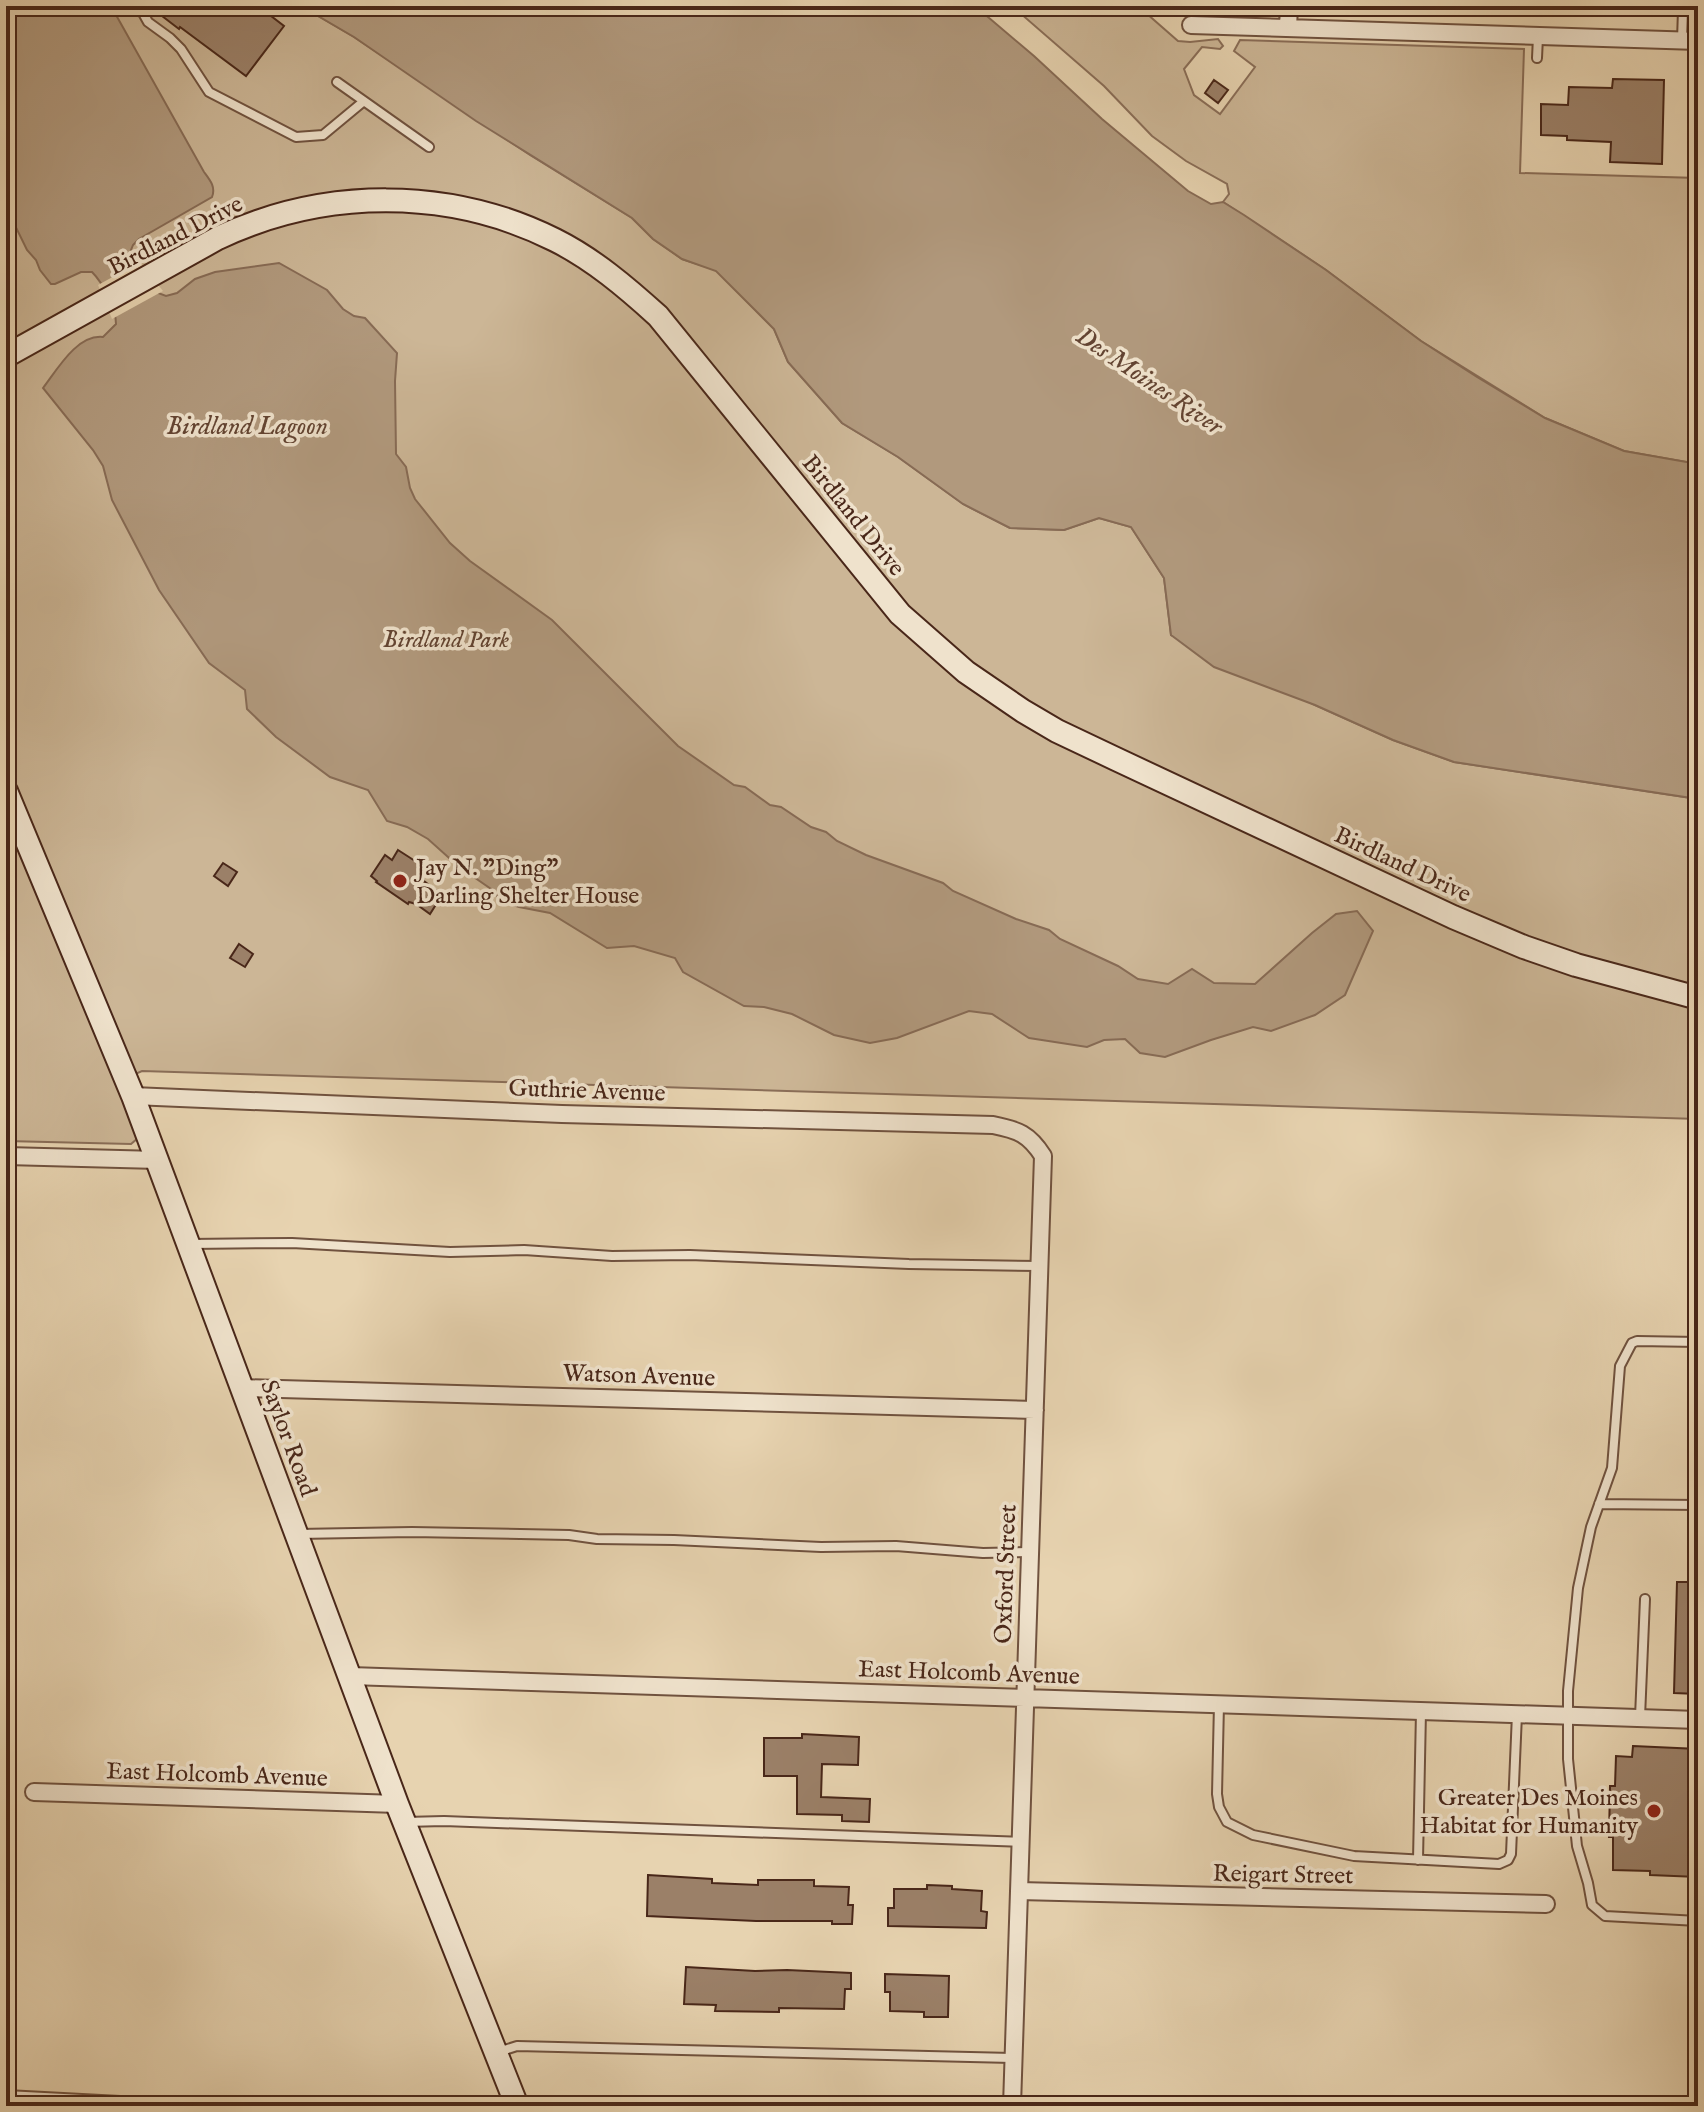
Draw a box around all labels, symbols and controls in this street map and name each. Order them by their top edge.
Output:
street label: Birdland Drive [103,189,248,284]
water label: Des Moines River [1069,320,1230,443]
water label: Birdland Lagoon [166,410,328,444]
street label: Birdland Drive [794,449,911,583]
park label: Birdland Park [383,625,510,656]
street label: Birdland Drive [1329,820,1476,911]
place label: Jay N. "Ding" Darling Shelter House [413,853,639,912]
marker: Jay N. "Ding" Darling Shelter House [391,872,409,890]
street label: Guthrie Avenue [508,1073,666,1110]
street label: Watson Avenue [562,1358,716,1395]
street label: Saylor Road [252,1376,323,1501]
street label: Oxford Street [989,1504,1024,1644]
street label: East Holcomb Avenue [858,1654,1080,1693]
street label: East Holcomb Avenue [106,1756,328,1795]
place label: Greater Des Moines Habitat for Humanity [1420,1783,1638,1842]
marker: Greater Des Moines Habitat for Humanity [1645,1802,1663,1820]
street label: Reigart Street [1212,1859,1354,1892]

